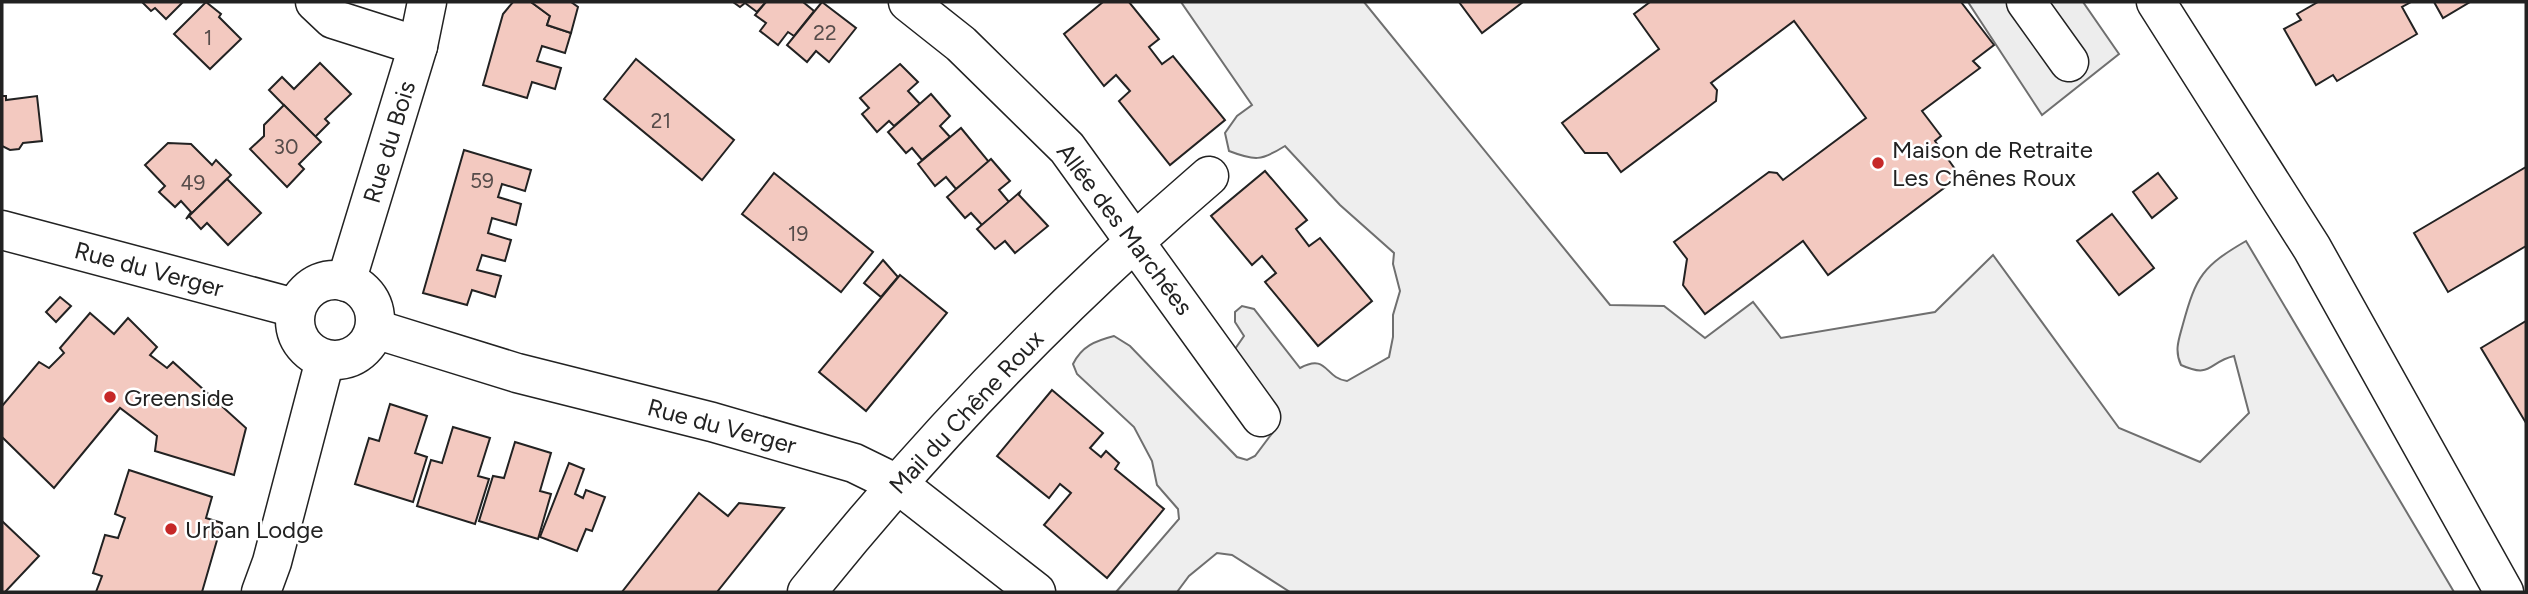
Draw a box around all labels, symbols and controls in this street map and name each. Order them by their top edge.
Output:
house number: 22 [813,20,837,45]
house number: 1 [204,25,212,50]
street label: Rue du Bois [357,77,421,207]
house number: 21 [651,108,671,133]
house number: 30 [274,134,298,159]
place label: Maison de Retraite Les Chênes Roux [1892,135,2093,192]
street label: Allée des Marchées [1051,137,1199,321]
marker: Maison de Retraite Les Chênes Roux [1870,155,1886,171]
house number: 59 [470,168,494,193]
house number: 49 [181,170,205,195]
house number: 19 [788,221,808,246]
street label: Rue du Verger [71,235,227,303]
street label: Mail du Chêne Roux [883,324,1050,500]
place label: Greenside [124,383,234,412]
marker: Greenside [102,389,118,405]
street label: Rue du Verger [644,392,800,460]
place label: Urban Lodge [185,515,323,544]
marker: Urban Lodge [163,521,179,537]

